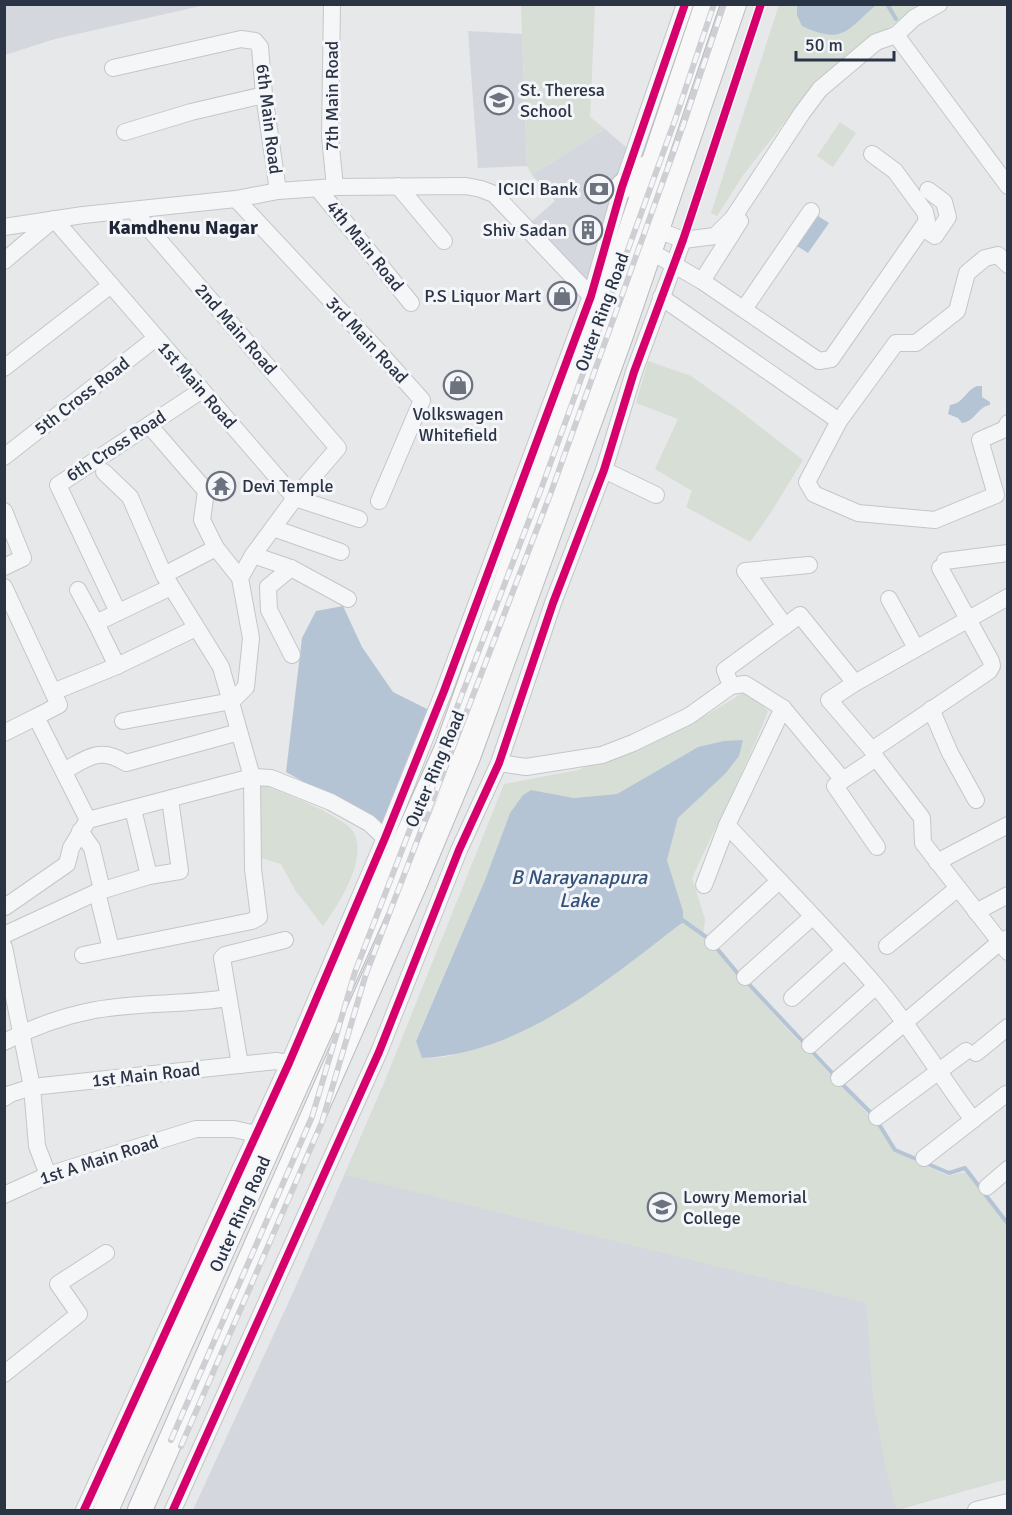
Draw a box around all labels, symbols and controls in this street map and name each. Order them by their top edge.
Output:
scale bar [796,24,894,62]
text: 50 m [805,34,843,56]
street label: 7th Main Road [321,41,343,151]
street label: 6th Main Road [251,63,287,175]
place label: St. Theresa School [520,79,605,122]
school or university icon: St. Theresa School [483,84,515,116]
bank icon: ICICI Bank [583,173,615,205]
place label: ICICI Bank [498,178,578,200]
street label: 4th Main Road [322,196,408,296]
building icon: Shiv Sadan [572,214,604,246]
district label: Kamdhenu Nagar [108,215,258,240]
place label: Shiv Sadan [483,219,567,241]
street label: Outer Ring Road [570,250,634,374]
street label: 2nd Main Road [190,279,282,379]
shop icon: P.S Liquor Mart [546,280,578,312]
place label: P.S Liquor Mart [424,285,541,307]
street label: 3rd Main Road [321,292,413,388]
street label: 1st Main Road [153,337,241,433]
street label: 5th Cross Road [30,352,134,440]
shop icon: Volkswagen Whitefield [442,369,474,401]
place label: Volkswagen Whitefield [412,403,504,446]
street label: 6th Cross Road [62,406,170,486]
temple icon: Devi Temple [205,470,237,502]
place label: Devi Temple [242,475,334,497]
street label: Outer Ring Road [400,707,470,831]
water label: B Narayanapura Lake [511,865,648,913]
street label: 1st Main Road [91,1058,201,1092]
street label: 1st A Main Road [37,1130,161,1190]
street label: Outer Ring Road [205,1152,275,1276]
place label: Lowry Memorial College [683,1186,807,1229]
school or university icon: Lowry Memorial College [646,1191,678,1223]

